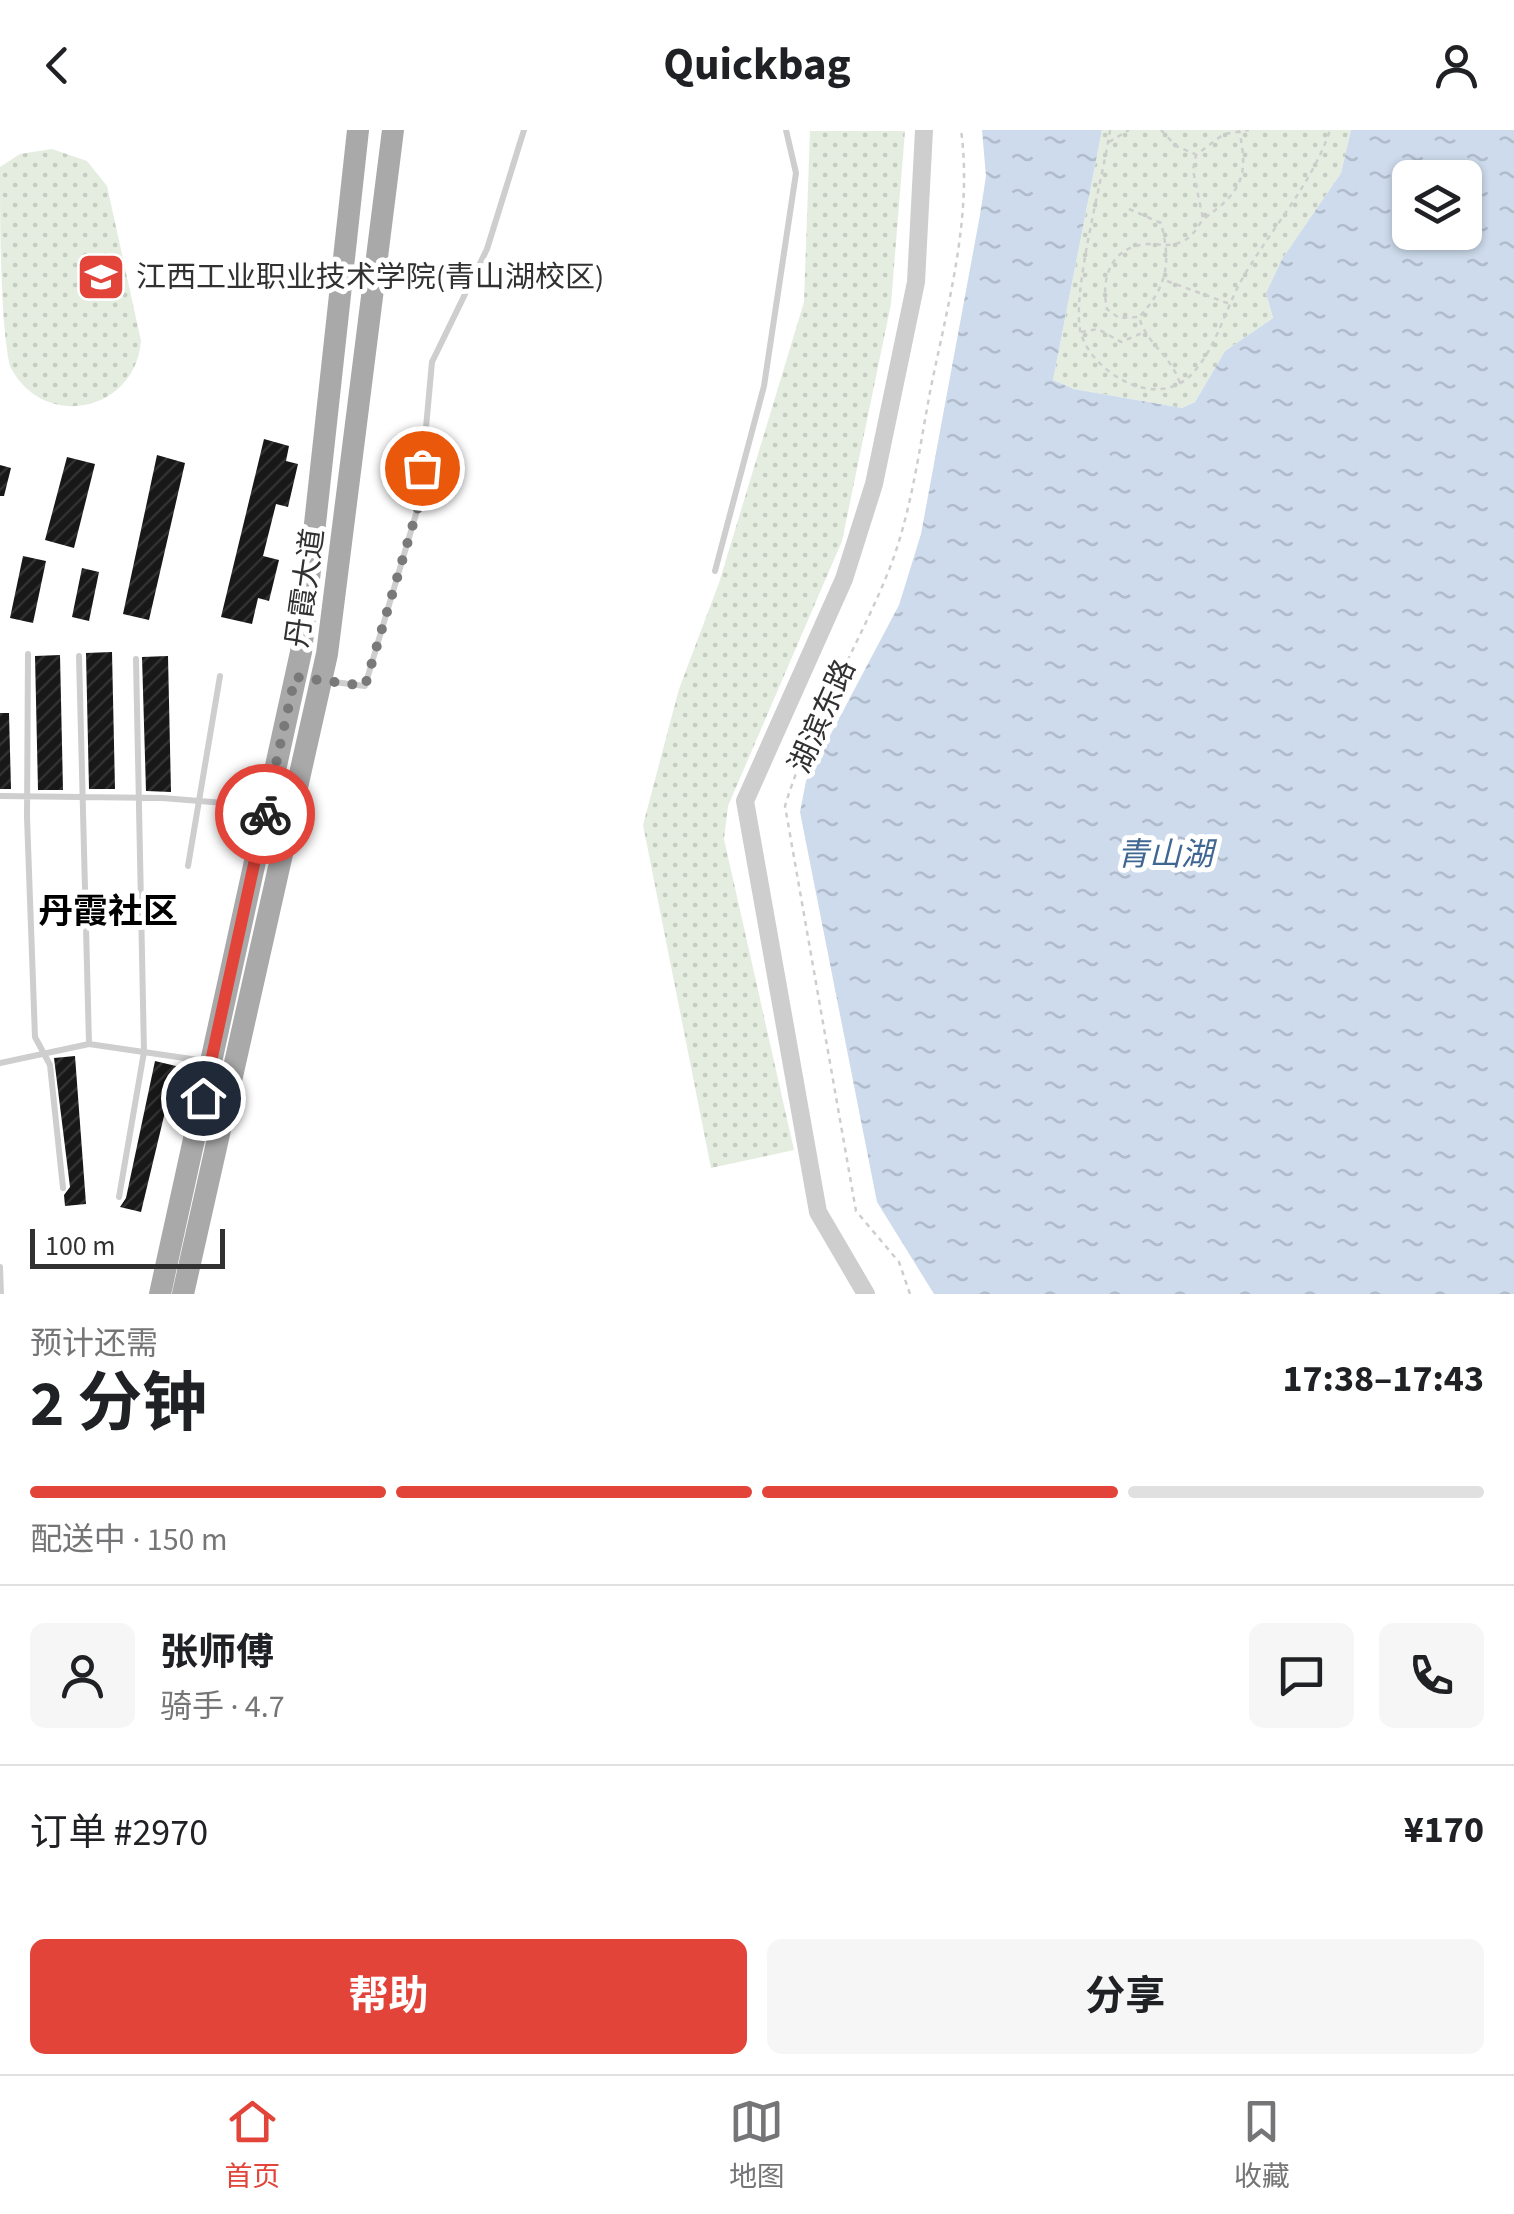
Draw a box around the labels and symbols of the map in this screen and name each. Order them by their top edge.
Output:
school or university icon: 江西工业职业技术学院(青山湖校区) [75,251,127,303]
place label: 江西工业职业技术学院(青山湖校区) [136,256,604,299]
pin [380,426,465,511]
street label: 丹霞大道 [276,526,335,650]
street label: 湖滨东路 [778,653,867,780]
courier [215,764,315,864]
water label: 青山湖 [1117,832,1218,878]
district label: 丹霞社区 [38,887,178,937]
pin [161,1056,246,1141]
scale bar [30,1224,225,1268]

